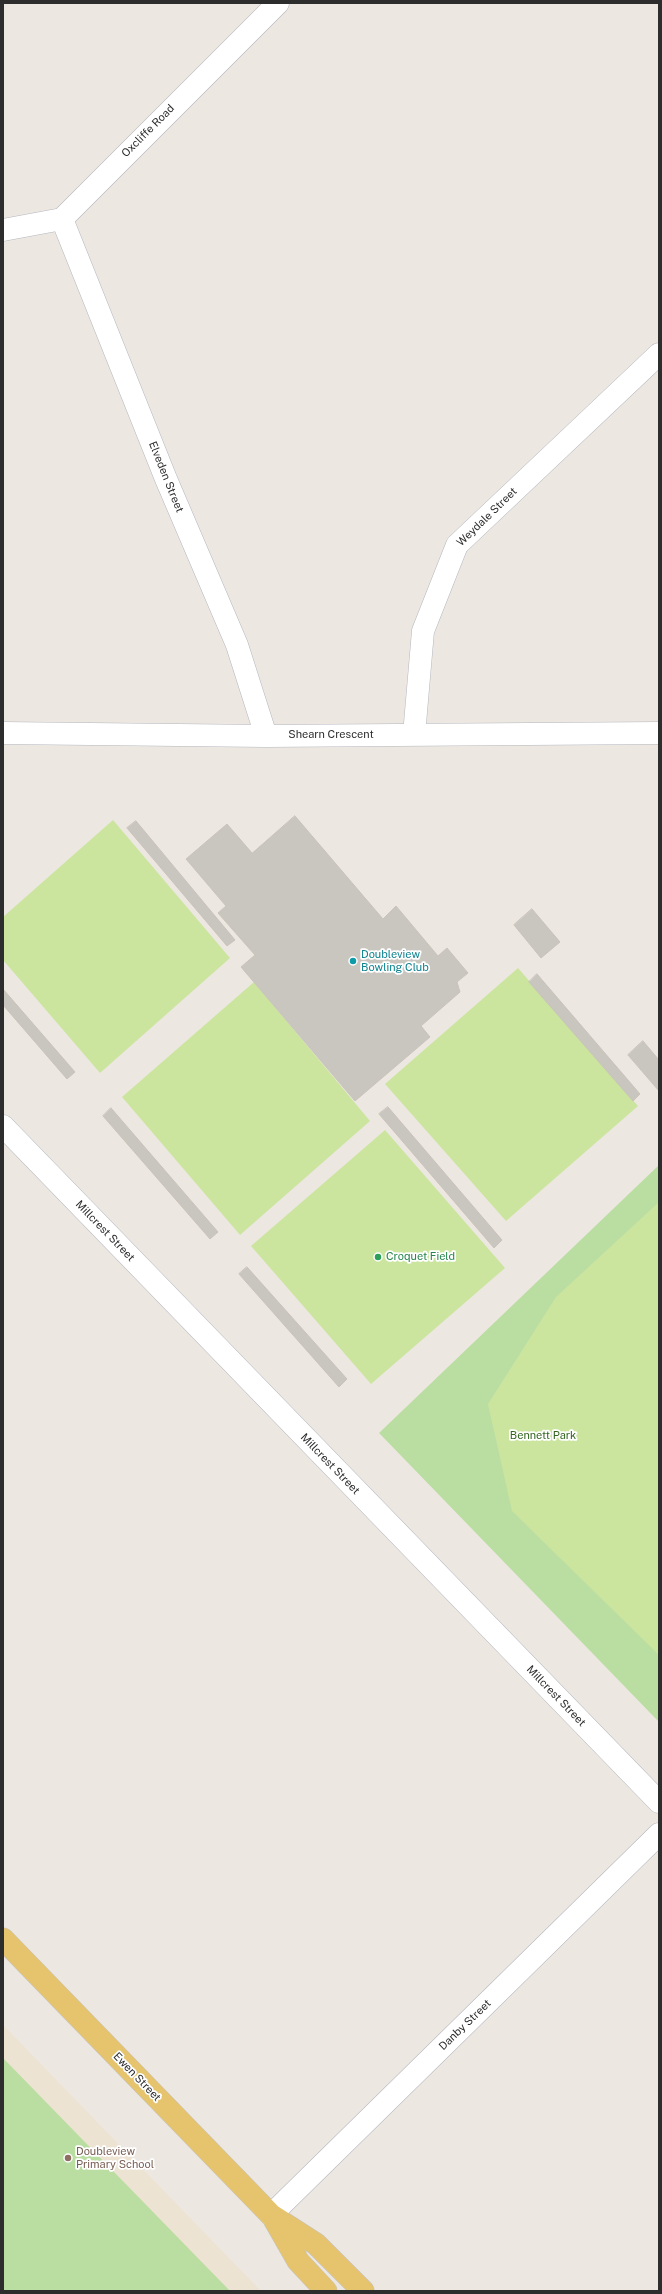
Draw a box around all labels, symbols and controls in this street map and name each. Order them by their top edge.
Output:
street label: Oxcliffe Road [119,102,177,160]
street label: Elveden Street [146,440,186,514]
street label: Weydale Street [454,485,520,549]
street label: Shearn Crescent [288,728,374,742]
place label: Doubleview Bowling Club [361,948,429,974]
marker: Doubleview Bowling Club [348,956,358,966]
street label: Millcrest Street [73,1198,137,1264]
place label: Croquet Field [386,1250,455,1264]
marker: Croquet Field [373,1252,383,1262]
park label: Bennett Park [510,1429,576,1443]
street label: Millcrest Street [298,1431,362,1497]
street label: Millcrest Street [524,1663,588,1729]
street label: Danby Street [436,1997,494,2053]
street label: Ewen Street [111,2050,163,2104]
place label: Doubleview Primary School [76,2145,154,2171]
marker: Doubleview Primary School [63,2153,73,2163]

